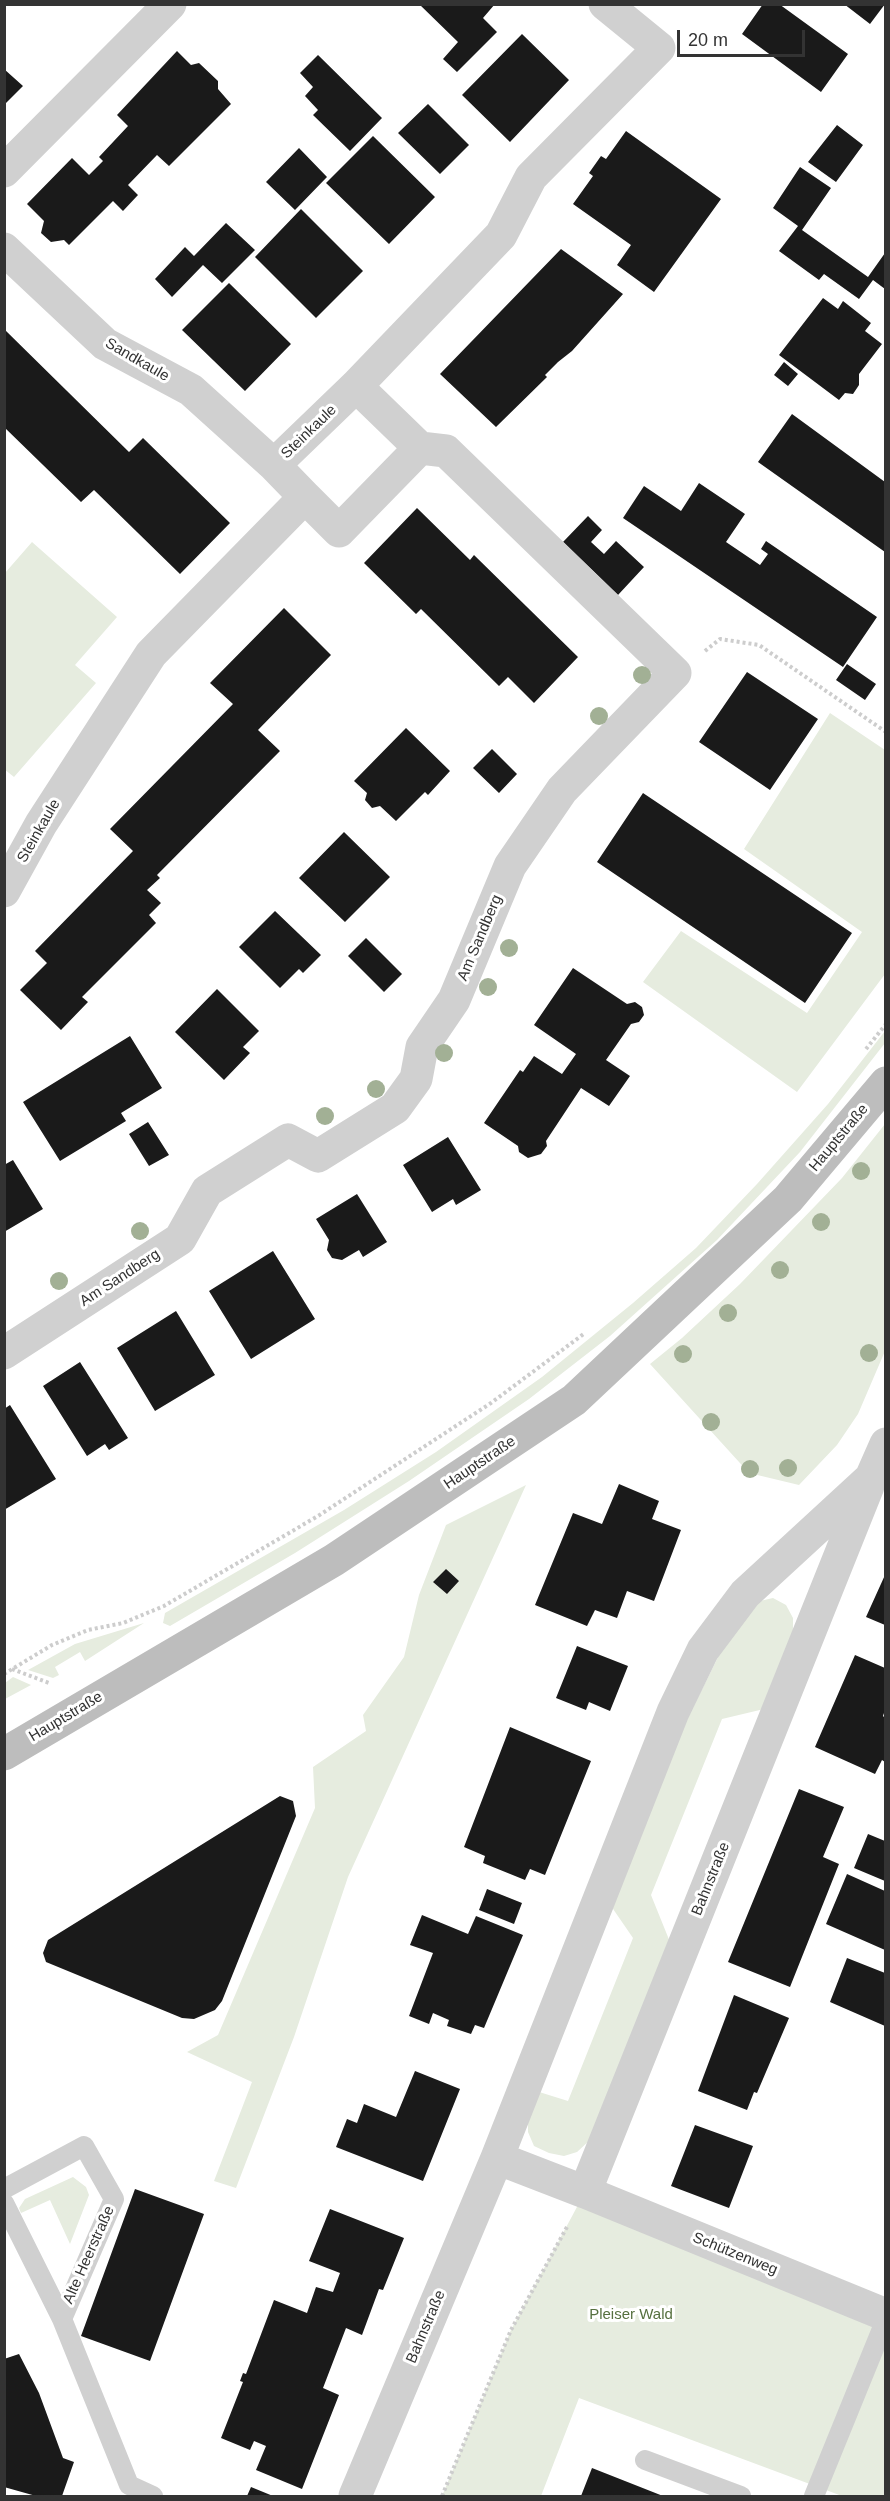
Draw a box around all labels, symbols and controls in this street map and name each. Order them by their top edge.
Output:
scale bar [680,18,808,56]
text: 20 m [688,30,728,50]
street label: Sandkaule [102,334,172,386]
street label: Steinkaule [278,401,340,463]
street label: Steinkaule [14,796,64,866]
street label: Am Sandberg [454,892,506,984]
street label: Hauptstraße [806,1101,872,1175]
street label: Am Sandberg [77,1245,163,1311]
street label: Hauptstraße [441,1432,519,1494]
street label: Hauptstraße [26,1688,106,1746]
street label: Bahnstraße [688,1840,734,1918]
street label: Alte Heerstraße [59,2203,119,2307]
street label: Schützenweg [690,2229,780,2279]
street label: Bahnstraße [403,2288,449,2366]
park label: Pleiser Wald [589,2306,673,2324]

